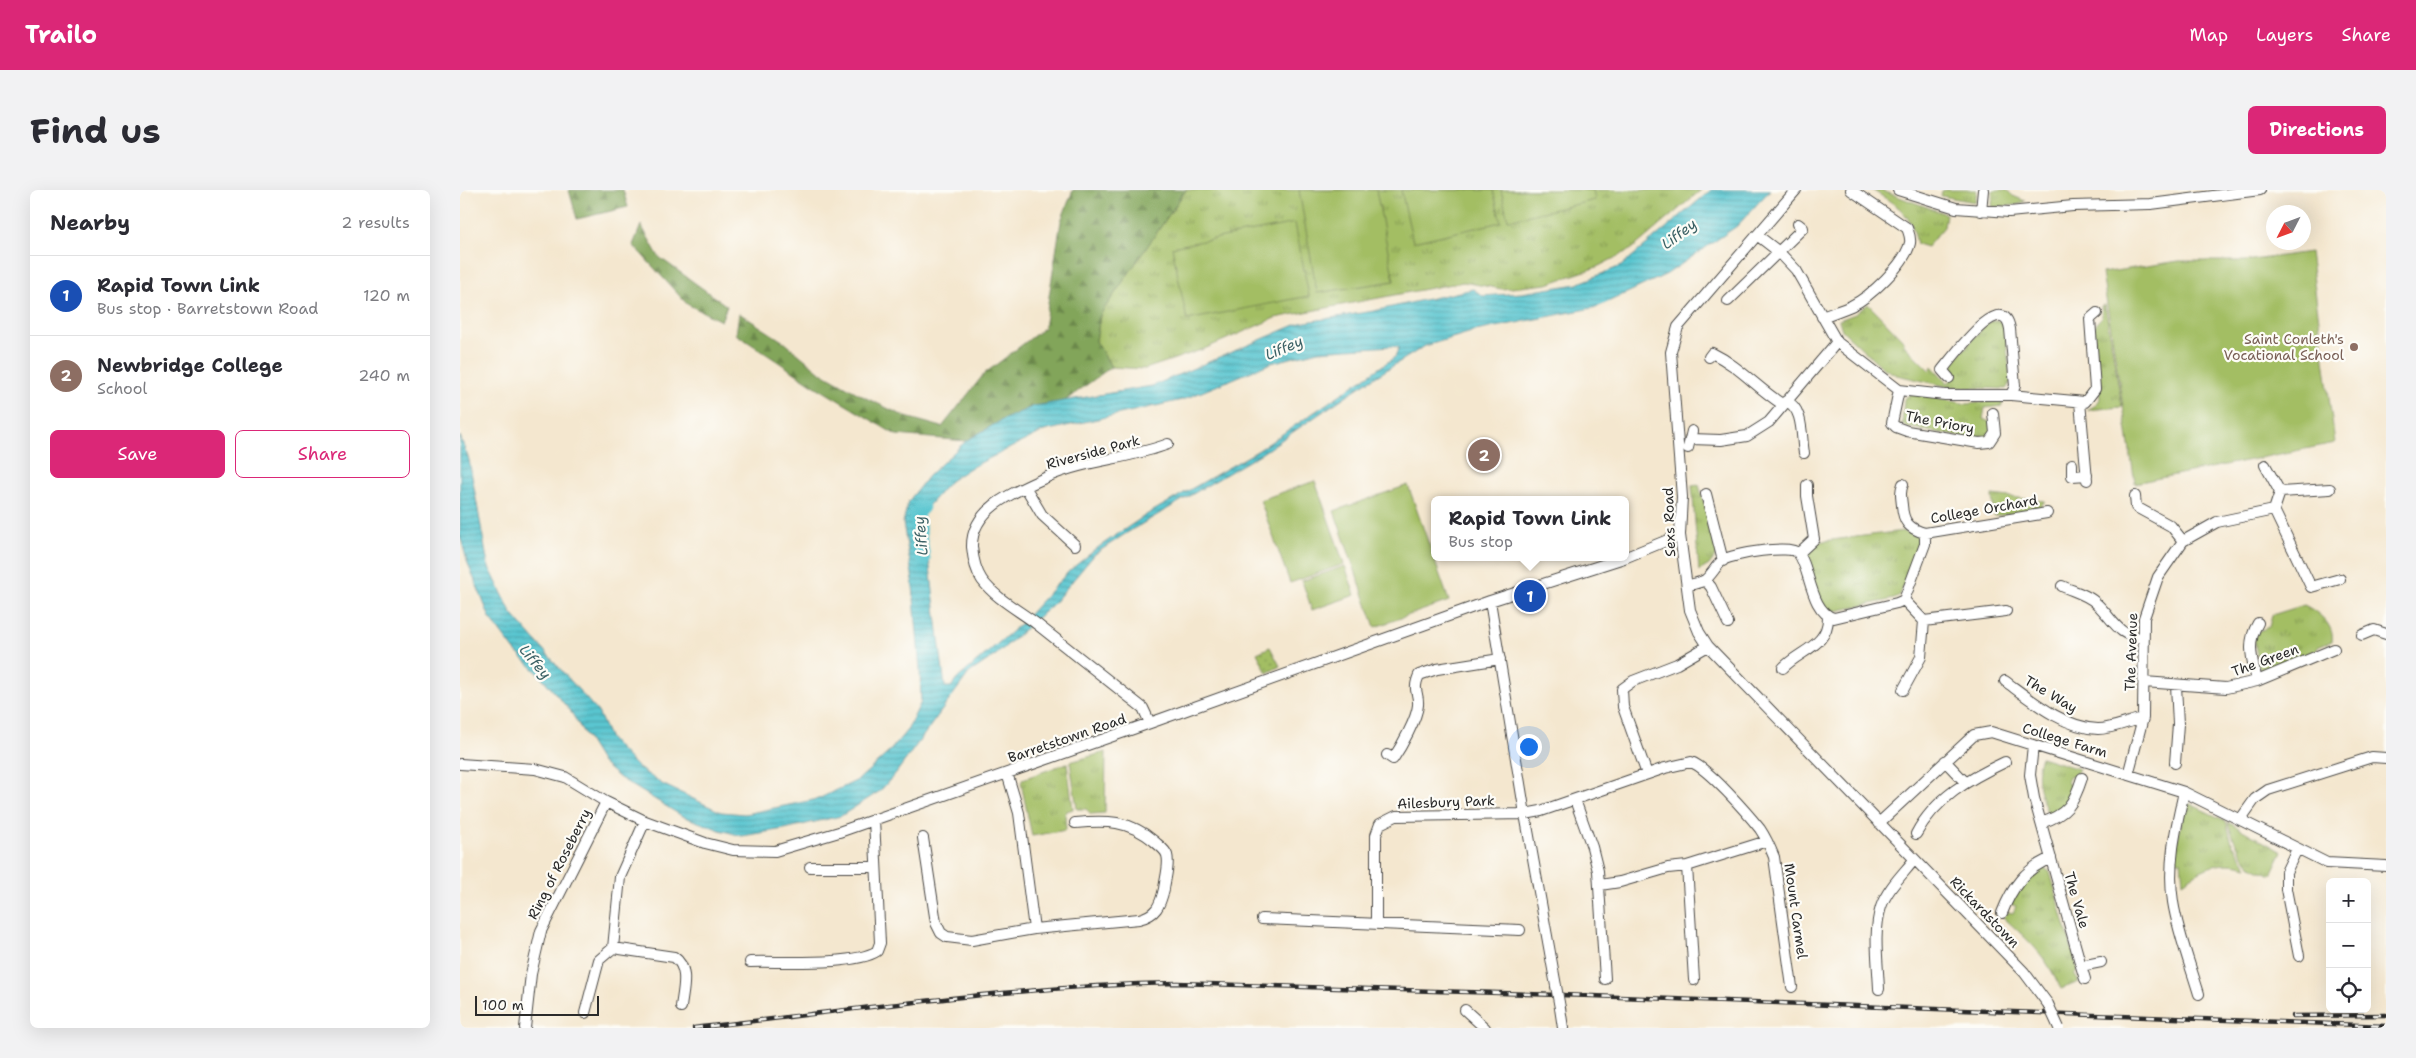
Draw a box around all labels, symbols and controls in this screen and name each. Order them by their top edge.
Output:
text: Trailo [25,19,97,51]
text: Map [2190,23,2228,47]
text: Layers [2256,23,2313,47]
text: Share [2341,23,2391,47]
button: Directions [2248,106,2386,154]
text: Find us [30,107,161,154]
north arrow [2266,205,2311,250]
text: Nearby [50,209,130,237]
text: 2 results [341,212,410,233]
water label: Liffey [1657,214,1701,254]
text: Rapid Town Link [97,273,260,298]
text: 1 [62,285,70,306]
text: 120 m [363,285,410,306]
text: Bus stop · Barretstown Road [97,298,318,319]
place label: Saint Conleth's Vocational School [2224,330,2345,364]
water label: Liffey [1262,331,1306,365]
marker: Saint Conleth's Vocational School [2348,341,2360,353]
text: Newbridge College [97,353,283,378]
text: 2 [60,365,72,386]
text: 240 m [358,365,410,386]
text: School [97,378,147,399]
street label: The Priory [1904,407,1976,437]
button: Save [50,430,225,478]
button: Share [235,430,410,478]
street label: Riverside Park [1044,431,1142,473]
pin: 2 [1468,436,1500,474]
street label: Sexs Road [1659,487,1679,557]
street label: College Orchard [1929,491,2039,527]
popup [1431,496,1629,561]
text: Rapid Town Link [1448,506,1612,531]
water label: Liffey [909,515,933,557]
text: Bus stop [1448,531,1513,552]
pin: 1 [1514,577,1546,615]
street label: The Avenue [2121,612,2141,692]
street label: The Green [2229,639,2301,680]
water label: Liffey [515,640,555,684]
street label: The Way [2021,671,2081,717]
street label: Barretstown Road [1006,709,1129,767]
street label: College Farm [2020,719,2110,761]
your location [1516,734,1542,760]
street label: Ailesbury Park [1397,791,1495,813]
street label: Ring of Roseberry [523,806,595,922]
street label: Mount Carmel [1780,862,1812,961]
street label: The Vale [2060,870,2094,931]
street label: Rickardstown [1946,872,2024,952]
map controls [2326,878,2371,1013]
button: + [2326,878,2371,923]
button: − [2326,923,2371,968]
button: locate [2326,968,2371,1013]
scale bar [475,993,599,1016]
text: 100 m [482,996,524,1014]

